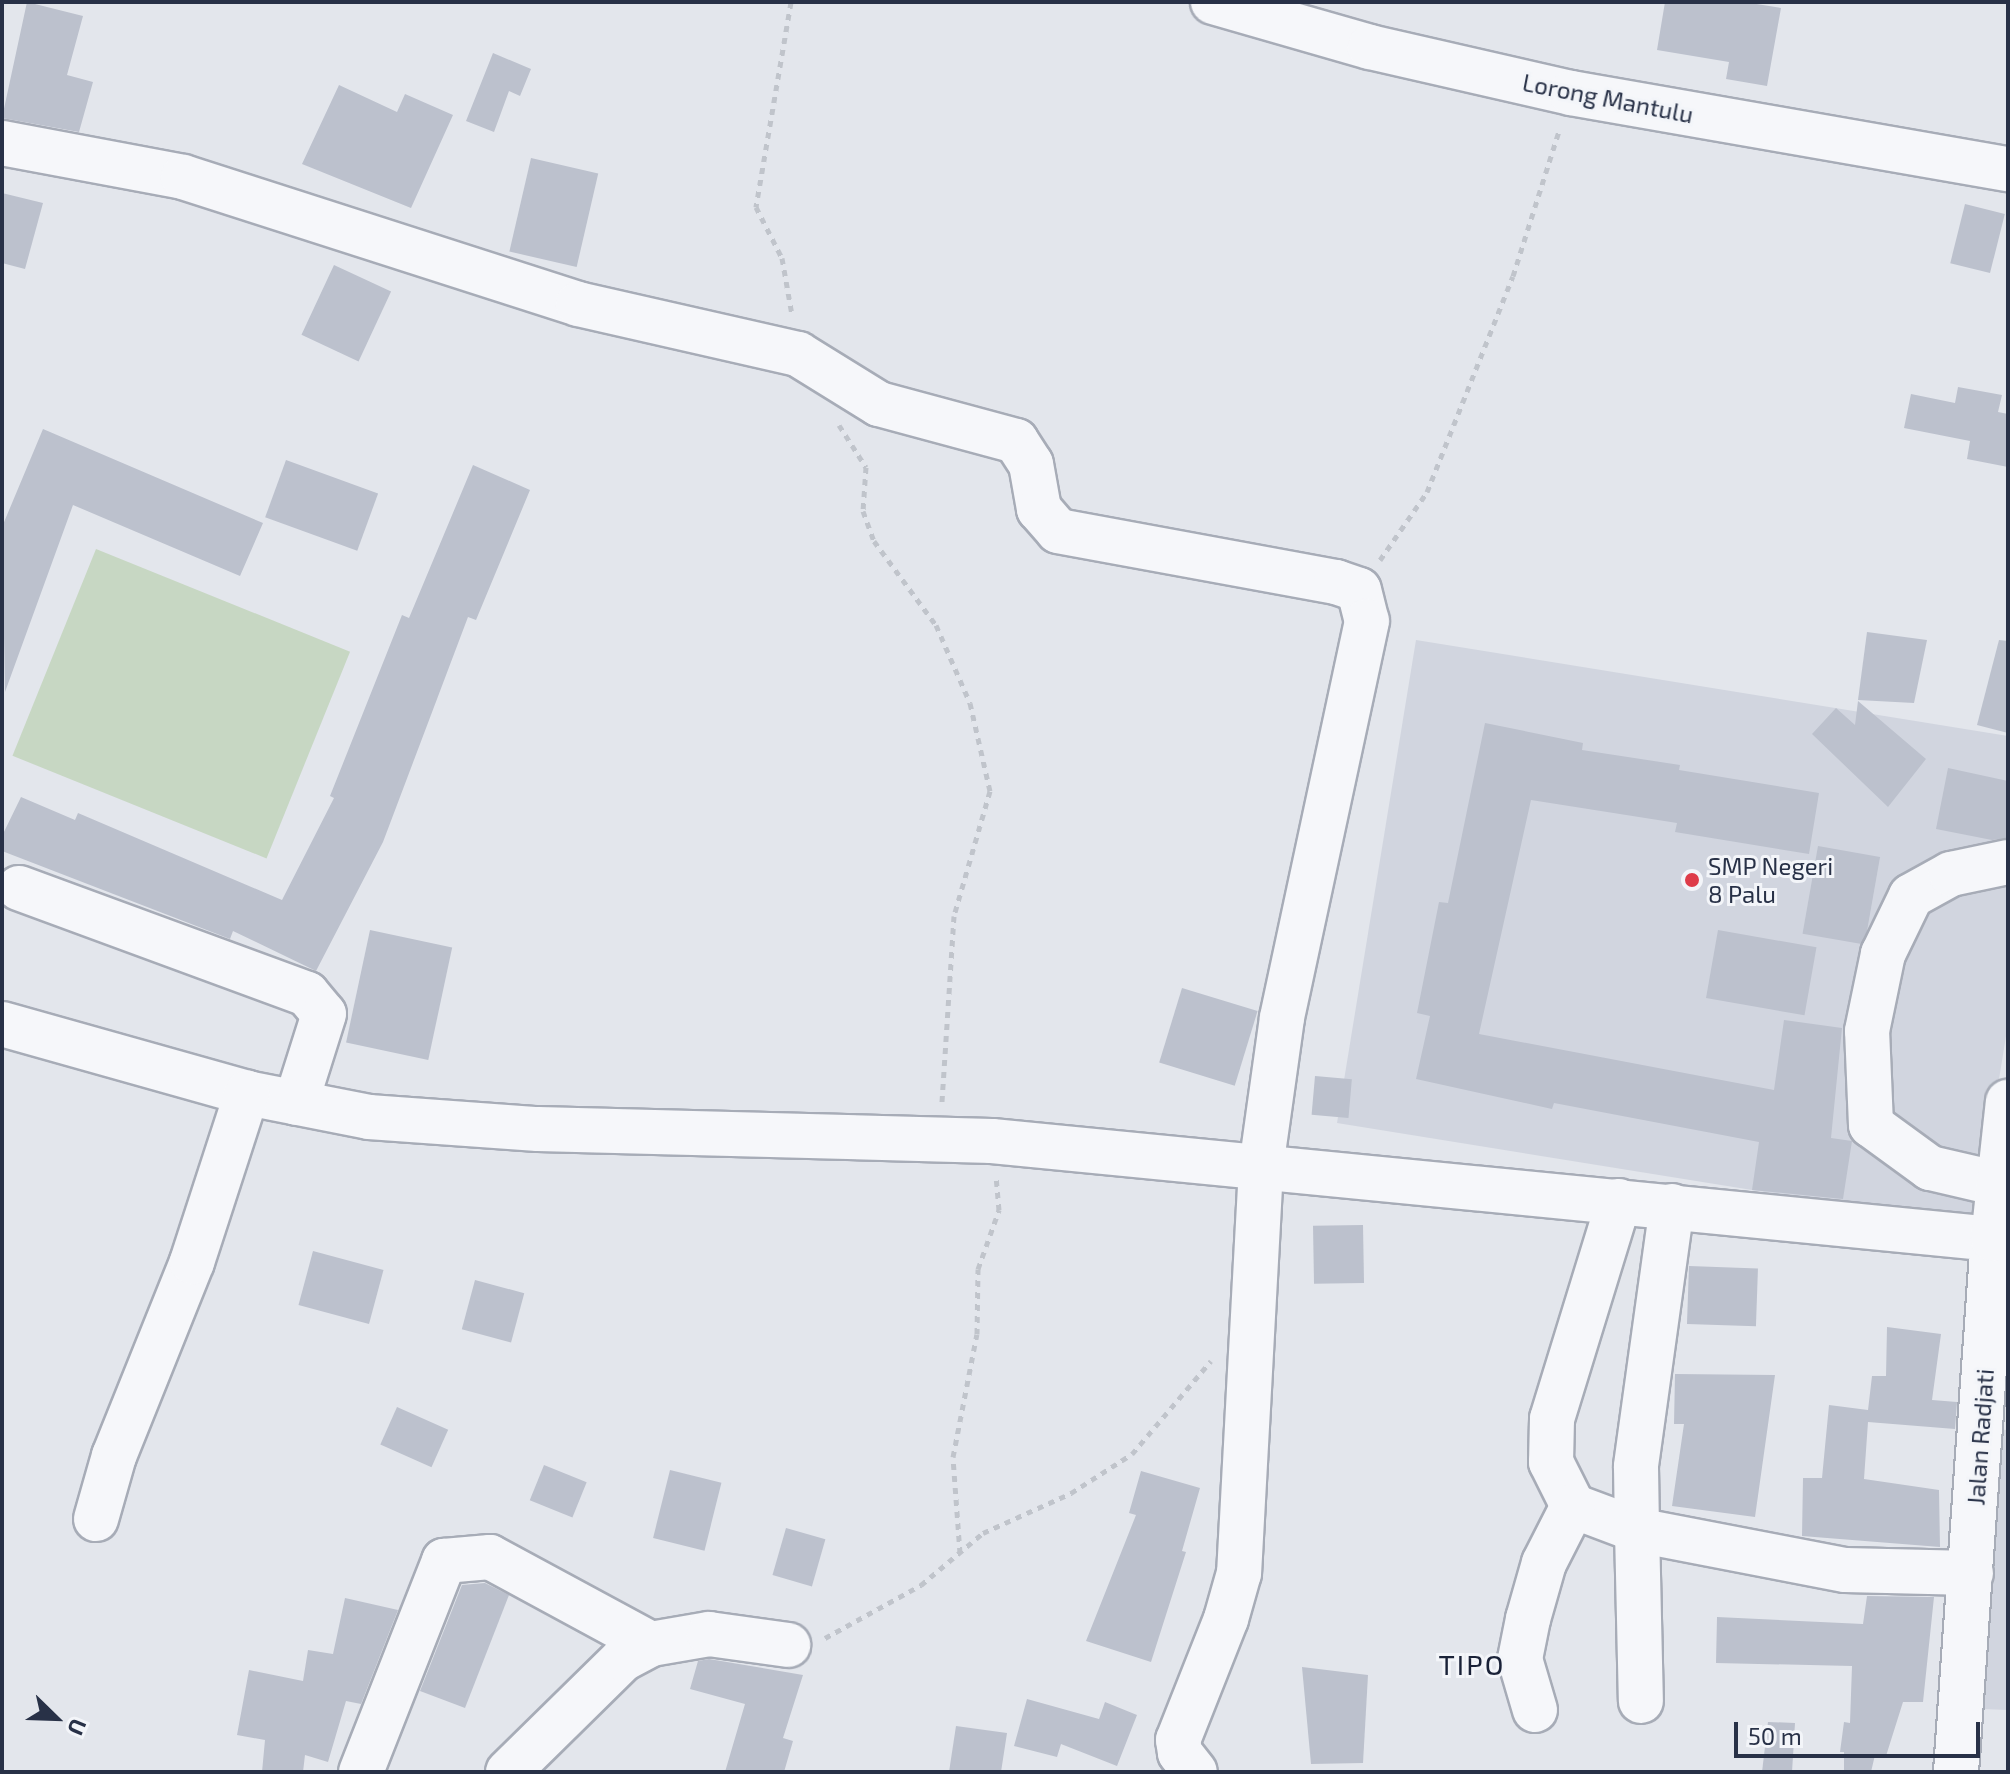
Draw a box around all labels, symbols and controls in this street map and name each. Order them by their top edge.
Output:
street label: Lorong Mantulu [1520,67,1696,129]
place label: SMP Negeri 8 Palu [1708,852,1834,908]
marker: SMP Negeri 8 Palu [1683,871,1701,889]
street label: Jalan Radjati [1961,1368,1999,1506]
district label: TIPO [1439,1647,1505,1681]
north arrow [16,1678,96,1758]
scale bar [1738,1706,1984,1756]
text: U [63,1715,93,1739]
text: 50 m [1748,1721,1802,1750]

